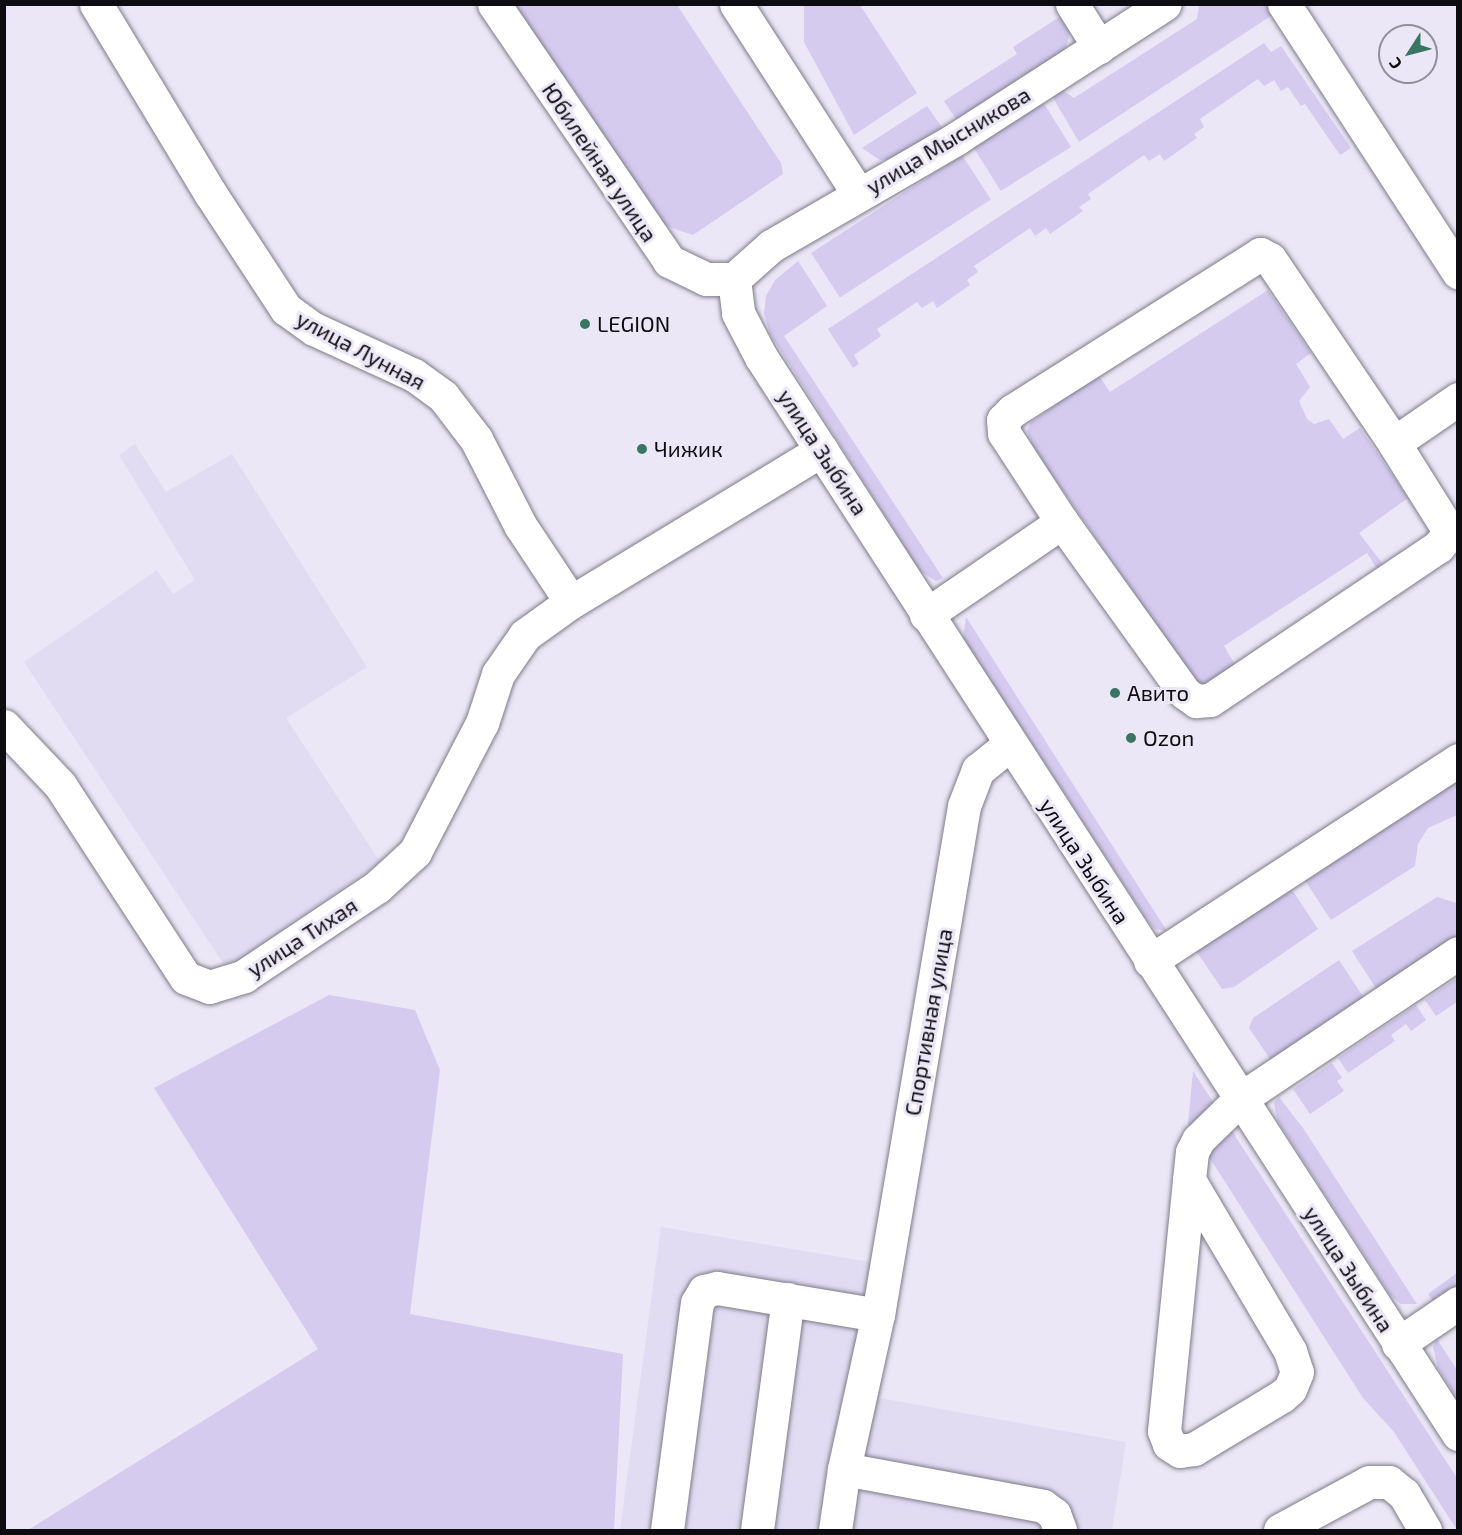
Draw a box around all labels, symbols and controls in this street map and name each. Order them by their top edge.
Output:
north arrow [1378,24,1438,84]
text: С [1384,54,1405,73]
street label: Юбилейная улица [537,77,663,247]
street label: улица Мысникова [861,81,1035,199]
street label: улица Лунная [292,305,430,395]
place label: LEGION [597,311,670,337]
marker: LEGION [578,317,592,331]
street label: улица Зыбина [772,384,874,520]
place label: Чижик [654,436,723,462]
marker: Чижик [635,442,649,456]
place label: Авито [1127,680,1189,706]
marker: Авито [1108,686,1122,700]
place label: Ozon [1143,725,1194,751]
marker: Ozon [1124,731,1138,745]
street label: улица Зыбина [1034,793,1136,929]
street label: улица Тихая [242,892,362,982]
street label: Спортивная улица [899,926,957,1118]
street label: улица Зыбина [1298,1201,1400,1337]

